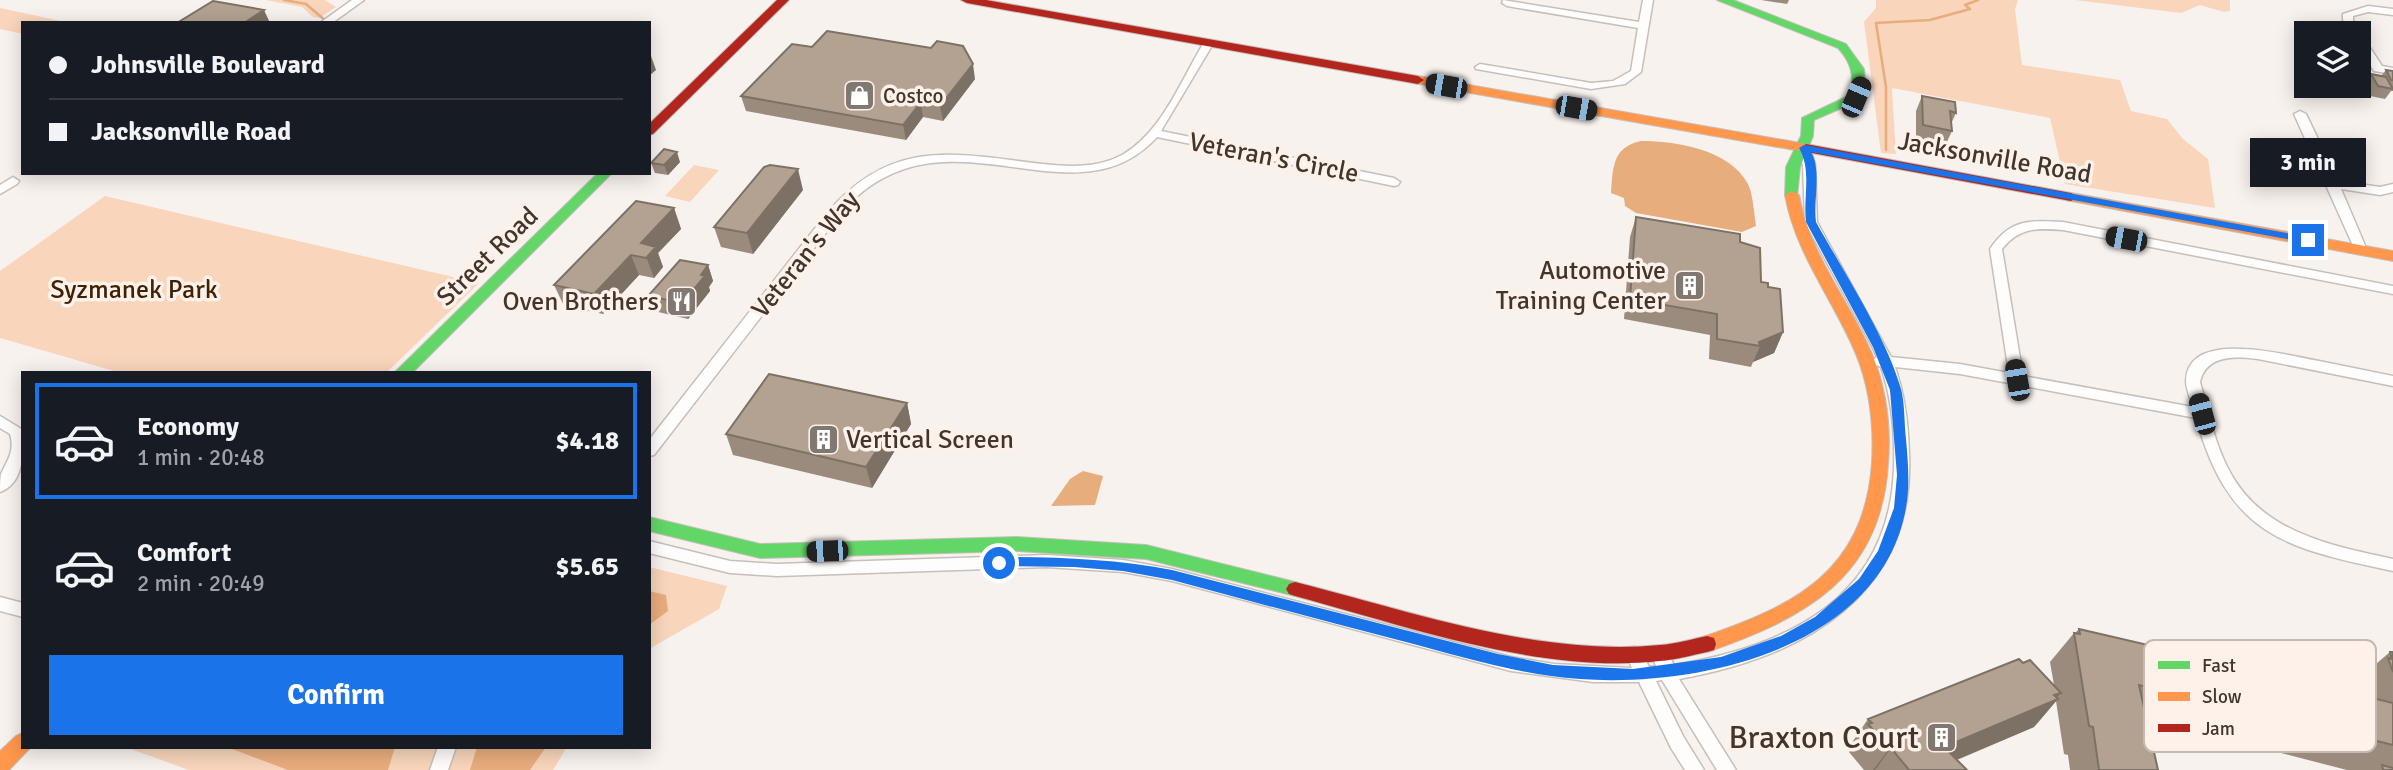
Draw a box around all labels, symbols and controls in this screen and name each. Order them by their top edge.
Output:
map controls [2294,21,2371,98]
button: layers [2294,21,2371,98]
text: Johnsville Boulevard [91,49,325,81]
car [1424,72,1469,100]
car [1839,74,1874,120]
shop icon: Costco [843,79,877,113]
place label: Costco [883,83,944,109]
car [1554,94,1599,122]
text: Jacksonville Road [91,116,291,148]
street label: Jacksonville Road [1896,125,2094,191]
street label: Veteran's Circle [1186,126,1361,190]
callout: 3 min [2250,138,2366,188]
text: 3 min [2280,148,2336,177]
street label: Veteran's Way [745,185,867,324]
street label: Street Road [430,200,545,313]
route end [2292,224,2324,256]
car [2104,225,2149,253]
place label: Automotive Training Center [1496,255,1666,317]
building icon: Automotive Training Center [1672,268,1706,302]
park label: Syzmanek Park [50,274,218,306]
restaurant icon: Oven Brothers [665,284,699,318]
place label: Oven Brothers [503,286,659,318]
car [2004,357,2031,403]
car [2187,391,2218,437]
icon: car [53,410,116,473]
text: Economy [137,411,239,443]
building icon: Vertical Screen [806,422,840,456]
place label: Vertical Screen [846,424,1014,456]
text: $4.18 [555,425,619,457]
text: 1 min · 20:48 [137,443,265,472]
icon: car [53,536,116,599]
text: Comfort [137,537,231,569]
car [806,540,849,562]
route start [983,547,1015,579]
text: $5.65 [555,551,619,583]
text: 2 min · 20:49 [137,569,265,598]
legend [2144,640,2376,752]
text: Fast [2202,654,2236,678]
button: Confirm [49,655,623,735]
text: Slow [2202,685,2242,709]
text: Jam [2202,717,2235,741]
place label: Braxton Court [1729,718,1919,757]
building icon: Braxton Court [1925,720,1959,754]

